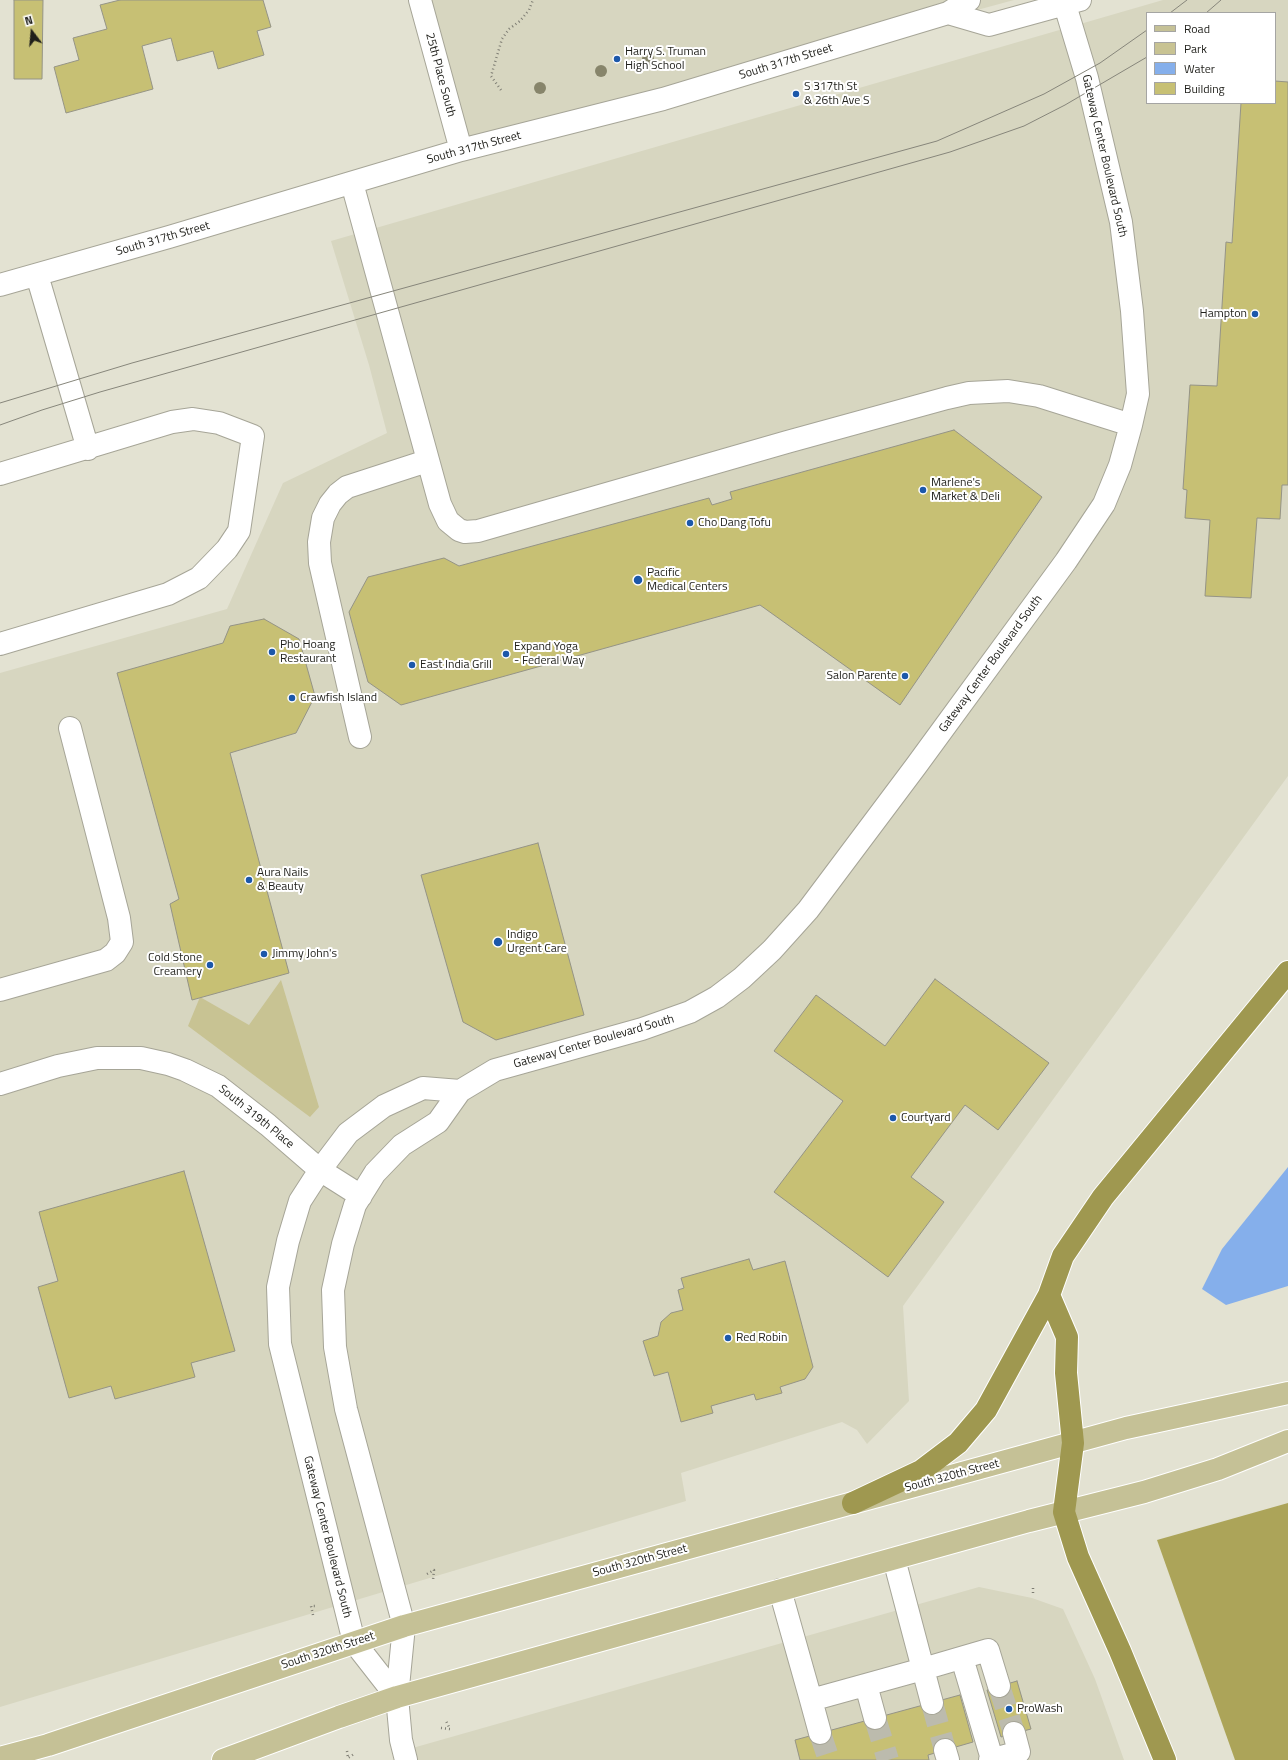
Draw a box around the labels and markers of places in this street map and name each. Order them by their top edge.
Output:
place label: Harry S. Truman High School [625,45,706,73]
marker: Harry S. Truman High School [612,54,622,64]
place label: S 317th St & 26th Ave S [804,80,869,108]
marker: S 317th St & 26th Ave S [791,89,801,99]
place label: Hampton [1200,307,1247,321]
marker: Hampton [1250,309,1260,319]
place label: Marlene's Market & Deli [931,476,1000,504]
marker: Marlene's Market & Deli [918,485,928,495]
place label: Cho Dang Tofu [698,516,771,530]
marker: Cho Dang Tofu [685,518,695,528]
place label: Pacific Medical Centers [647,566,728,594]
marker: Pacific Medical Centers [632,574,644,586]
place label: Pho Hoang Restaurant [280,638,336,666]
place label: Expand Yoga - Federal Way [514,640,584,668]
marker: Pho Hoang Restaurant [267,647,277,657]
marker: Expand Yoga - Federal Way [501,649,511,659]
place label: East India Grill [420,658,492,672]
marker: East India Grill [407,660,417,670]
place label: Salon Parente [826,669,897,683]
marker: Salon Parente [900,671,910,681]
place label: Crawfish Island [300,691,377,705]
marker: Crawfish Island [287,693,297,703]
place label: Aura Nails & Beauty [257,866,308,894]
marker: Aura Nails & Beauty [244,875,254,885]
place label: Indigo Urgent Care [507,928,567,956]
marker: Indigo Urgent Care [492,936,504,948]
place label: Jimmy John's [272,947,337,961]
marker: Jimmy John's [259,949,269,959]
place label: Cold Stone Creamery [148,951,202,979]
marker: Cold Stone Creamery [205,960,215,970]
place label: Courtyard [901,1111,951,1125]
marker: Courtyard [888,1113,898,1123]
place label: Red Robin [736,1331,787,1345]
marker: Red Robin [723,1333,733,1343]
place label: ProWash [1017,1702,1063,1716]
marker: ProWash [1004,1704,1014,1714]

